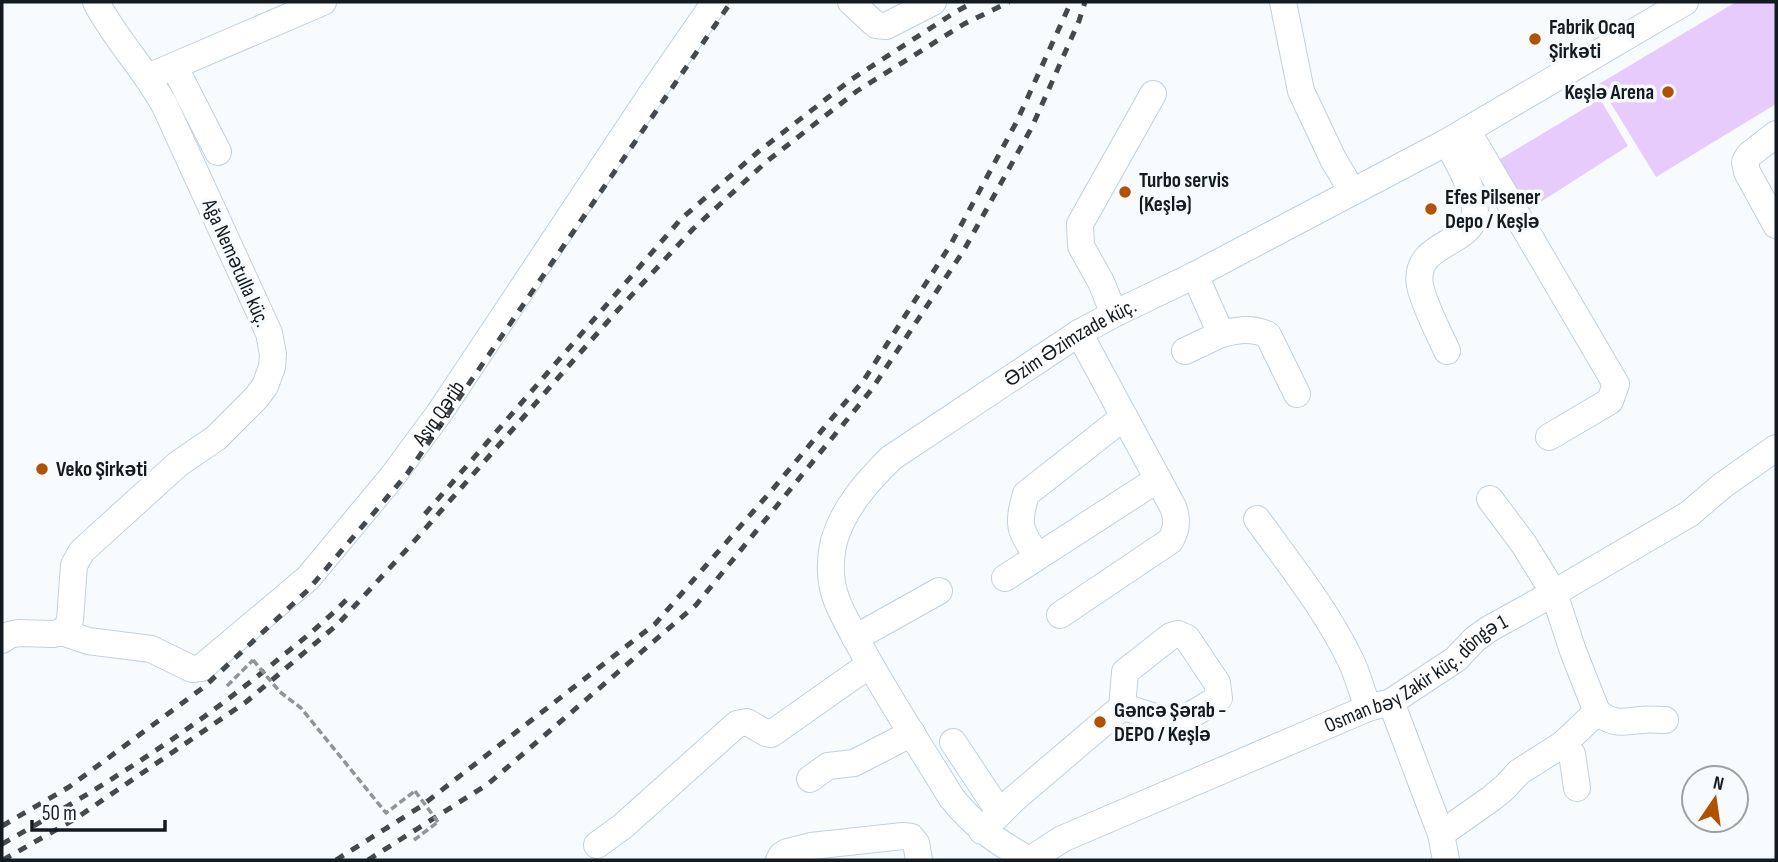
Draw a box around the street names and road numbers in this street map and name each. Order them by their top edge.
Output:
street label: Ağa Nemətulla küç. [196,194,275,331]
street label: Əzim Əzimzade küç. [999,293,1140,392]
street label: Aşıq Qərib [407,376,470,451]
street label: Osman bəy Zakir küç. döngə 1 [1320,609,1512,738]

